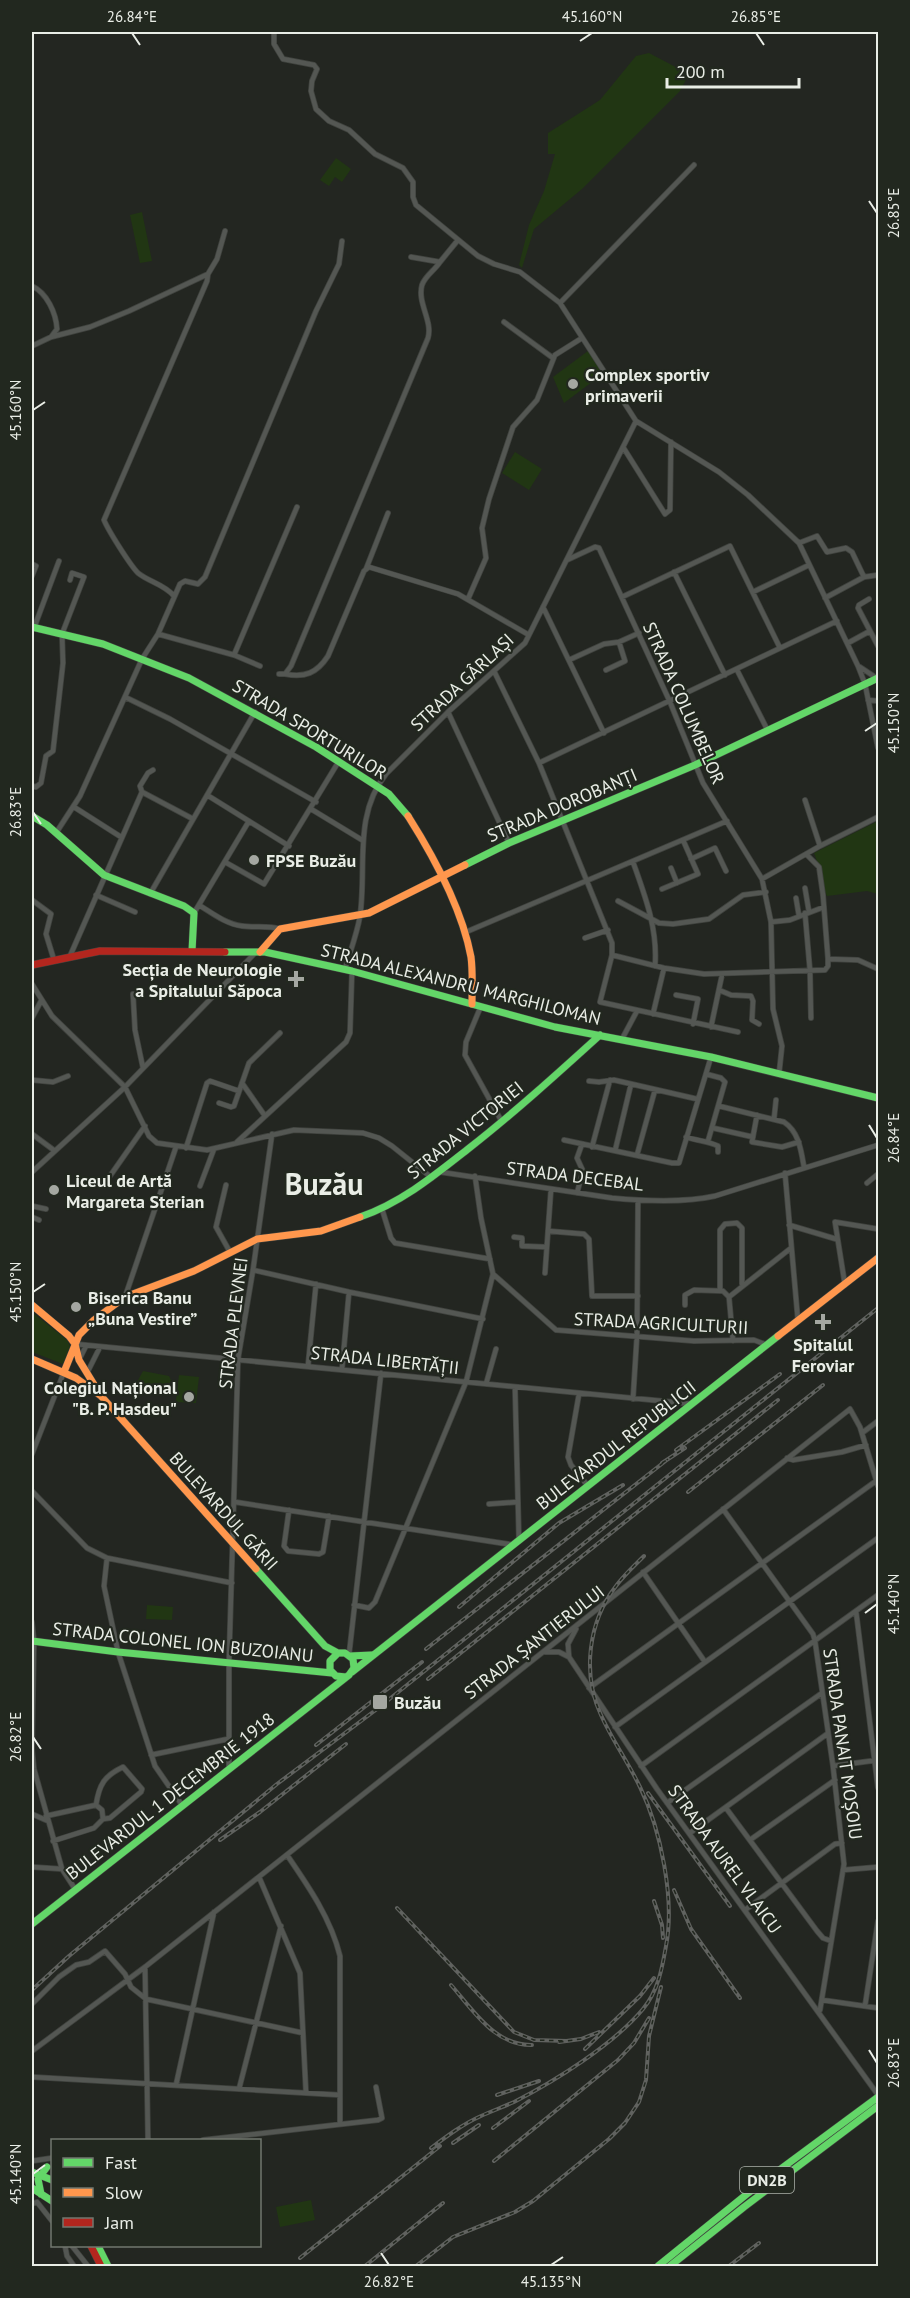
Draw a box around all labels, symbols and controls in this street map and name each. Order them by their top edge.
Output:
text: 26.84°E [107,7,157,26]
text: 45.160°N [562,7,622,26]
text: 26.85°E [731,7,781,26]
scale bar [667,51,799,89]
text: 200 m [676,60,725,83]
text: 26.85°E [884,188,903,238]
place label: Complex sportiv primaverii [585,363,710,407]
marker: Complex sportiv primaverii [566,377,580,391]
text: 45.160°N [6,380,25,440]
street label: STRADA COLUMBELOR [638,618,730,788]
street label: STRADA GÂRLAȘI [405,628,519,736]
street label: STRADA SPORTURILOR [229,674,392,784]
text: 45.150°N [884,693,903,753]
street label: STRADA DOROBANȚI [483,763,641,847]
text: 26.83°E [6,787,25,837]
place label: FPSE Buzău [266,849,356,872]
marker: FPSE Buzău [247,853,261,867]
street label: STRADA ALEXANDRU MARGHILOMAN [319,938,603,1030]
place label: Secția de Neurologie a Spitalului Săpoca [122,958,282,1002]
marker: Secția de Neurologie a Spitalului Săpoca [287,970,305,988]
street label: STRADA VICTORIEI [402,1076,528,1184]
text: 26.84°E [884,1113,903,1163]
street label: STRADA DECEBAL [505,1156,645,1196]
district label: Buzău [285,1164,363,1203]
place label: Liceul de Artă Margareta Sterian [66,1169,204,1213]
marker: Liceul de Artă Margareta Sterian [47,1183,61,1197]
street label: STRADA PLEVNEI [214,1256,252,1390]
text: 45.150°N [6,1262,25,1322]
place label: Biserica Banu „Buna Vestire” [88,1286,197,1330]
marker: Biserica Banu „Buna Vestire” [69,1300,83,1314]
street label: STRADA AGRICULTURII [573,1307,749,1339]
marker: Spitalul Feroviar [814,1313,832,1331]
place label: Spitalul Feroviar [792,1333,855,1377]
street label: STRADA LIBERTĂȚII [310,1341,460,1379]
street label: BULEVARDUL REPUBLICII [531,1375,701,1515]
place label: Colegiul Național "B. P. Hasdeu" [44,1376,178,1420]
marker: Colegiul Național "B. P. Hasdeu" [182,1390,196,1404]
street label: BULEVARDUL GĂRII [165,1447,283,1575]
text: 45.140°N [884,1574,903,1634]
street label: STRADA ȘANTIERULUI [459,1580,609,1704]
street label: STRADA COLONEL ION BUZOIANU [52,1617,314,1667]
street label: STRADA PANAIT MOȘOIU [818,1647,868,1841]
place label: Buzău [394,1691,441,1714]
marker: Buzău [371,1693,389,1711]
street label: BULEVARDUL 1 DECEMBRIE 1918 [61,1707,279,1885]
text: 26.82°E [6,1712,25,1762]
street label: STRADA AUREL VLAICU [663,1780,787,1938]
text: 26.83°E [884,2038,903,2088]
legend [51,2139,261,2247]
text: 45.140°N [6,2144,25,2204]
text: Fast [105,2151,137,2174]
road number: DN2B [740,2167,794,2193]
text: Slow [105,2181,143,2204]
text: Jam [104,2211,134,2234]
text: 26.82°E [364,2272,414,2291]
text: 45.135°N [521,2272,581,2291]

